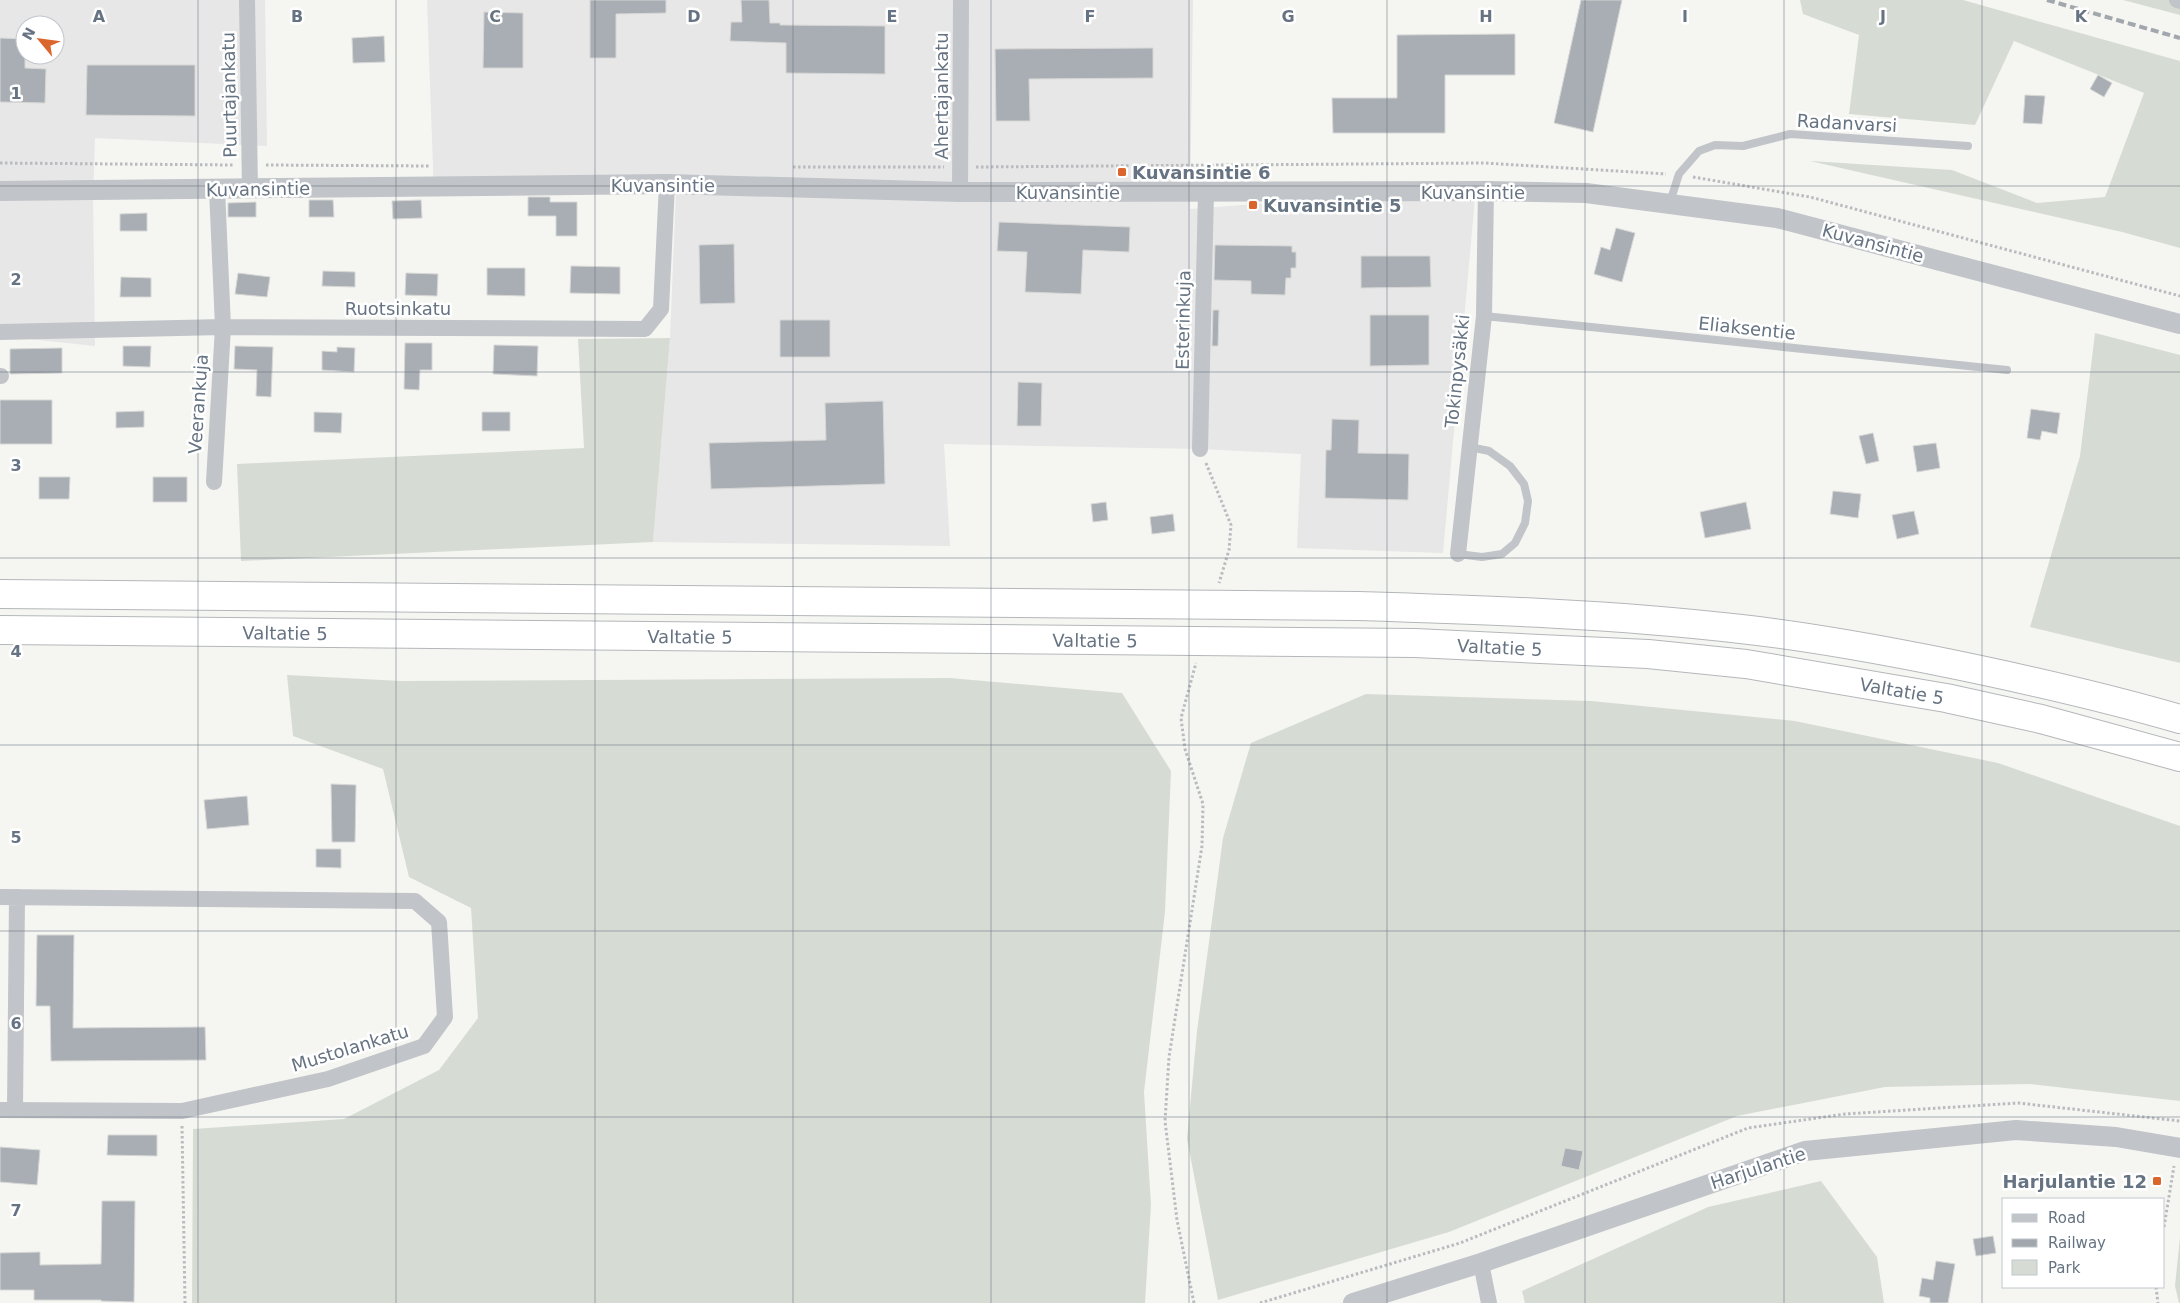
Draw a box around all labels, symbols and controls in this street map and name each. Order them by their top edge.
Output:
text: A [93,7,106,26]
text: B [291,7,303,26]
text: C [489,7,501,26]
text: D [687,7,701,26]
text: E [887,7,897,26]
text: F [1085,7,1095,26]
text: G [1281,7,1295,26]
text: H [1479,7,1493,26]
text: I [1682,7,1688,26]
text: J [1879,7,1886,26]
text: K [2075,7,2088,26]
north arrow [15,15,65,65]
text: N [19,25,38,43]
street label: Puurtajankatu [217,32,241,158]
street label: Ahertajankatu [931,32,952,160]
text: 1 [10,84,22,103]
street label: Radanvarsi [1796,110,1898,136]
place label: Kuvansintie 6 [1132,162,1271,183]
marker: Kuvansintie 6 [1116,166,1128,178]
street label: Kuvansintie [611,175,715,196]
street label: Kuvansintie [206,178,310,200]
street label: Kuvansintie [1016,182,1120,203]
street label: Kuvansintie [1421,182,1525,203]
place label: Kuvansintie 5 [1263,195,1402,216]
marker: Kuvansintie 5 [1247,199,1259,211]
street label: Kuvansintie [1820,219,1926,267]
text: 2 [10,270,22,289]
street label: Esterinkuja [1172,270,1194,370]
street label: Ruotsinkatu [345,298,451,319]
street label: Eliaksentie [1697,312,1797,344]
street label: Tokinpysäkki [1440,313,1473,430]
street label: Veerankuja [184,353,212,455]
text: 3 [10,456,22,475]
street label: Valtatie 5 [242,622,328,644]
street label: Valtatie 5 [647,625,733,647]
street label: Valtatie 5 [1052,629,1138,651]
street label: Valtatie 5 [1457,635,1543,660]
text: 4 [10,642,22,661]
street label: Valtatie 5 [1858,673,1946,708]
text: 5 [10,828,22,847]
text: 6 [10,1014,22,1033]
street label: Mustolankatu [289,1020,411,1076]
street label: Harjulantie [1708,1143,1808,1193]
place label: Harjulantie 12 [2002,1171,2147,1192]
marker: Harjulantie 12 [2151,1175,2163,1187]
legend [2002,1198,2165,1288]
text: 7 [10,1201,22,1220]
text: Road [2048,1209,2086,1227]
text: Railway [2048,1234,2106,1252]
text: Park [2048,1259,2081,1277]

